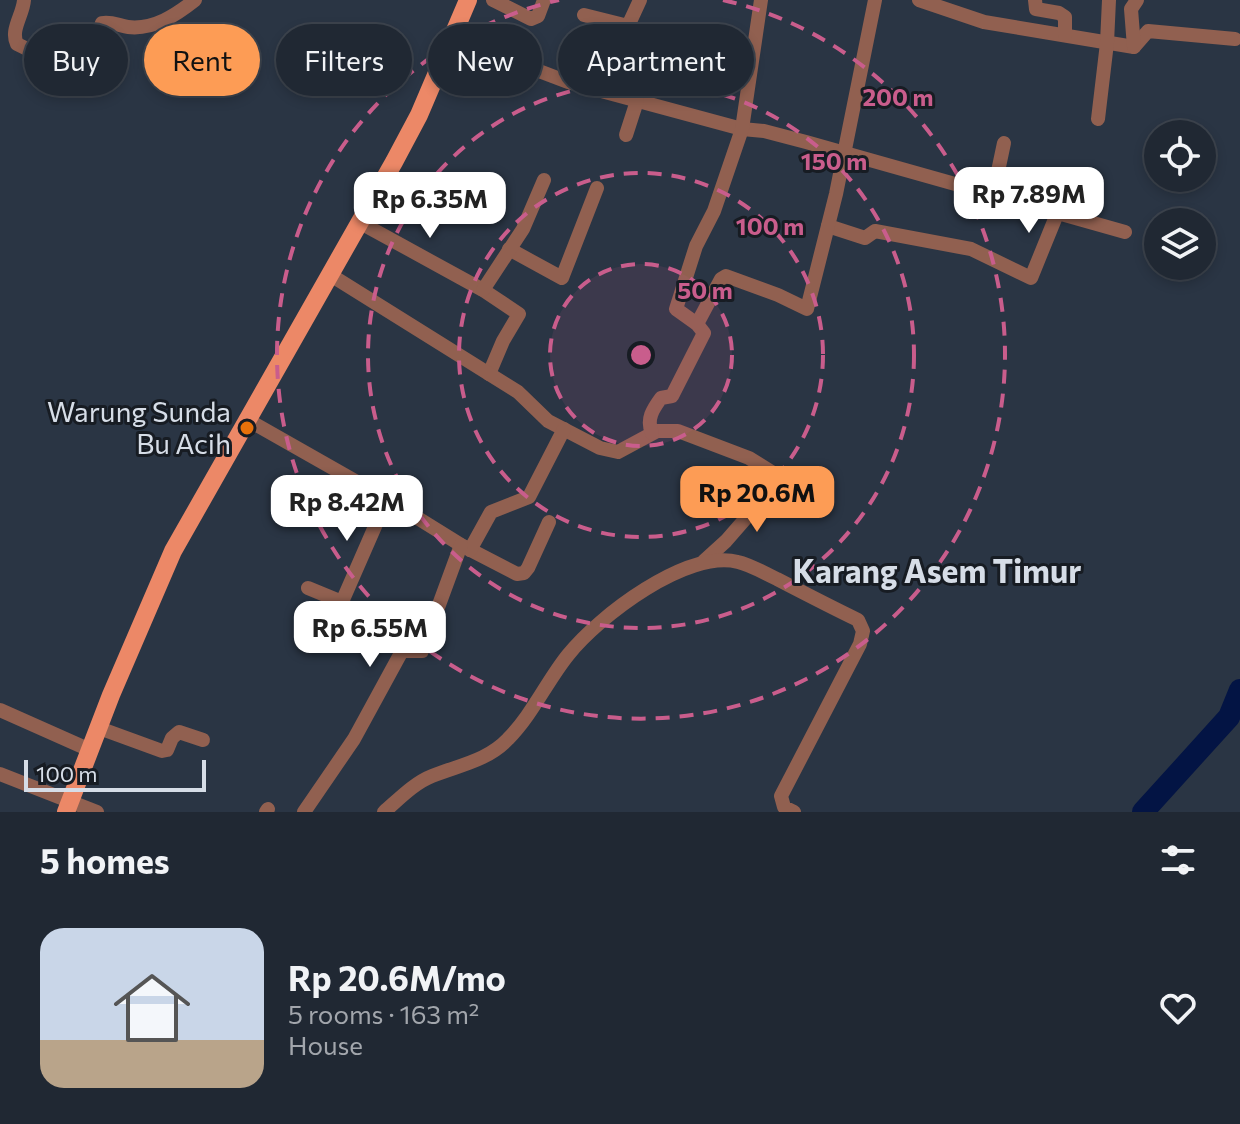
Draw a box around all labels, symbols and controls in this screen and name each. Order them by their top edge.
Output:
chip: Buy [24,24,128,96]
chip: Rent [144,24,260,96]
chip: Filters [276,24,412,96]
chip: New [428,24,542,96]
chip: Apartment [558,24,754,96]
text: 200 m [863,82,933,111]
map controls [1144,120,1216,280]
button: locate [1144,120,1216,192]
text: 150 m [801,146,867,175]
pin: Rp 7.89M [946,167,1112,235]
pin: Rp 6.35M [347,172,513,240]
text: Rp 7.89M [972,177,1086,208]
text: Rp 6.35M [372,182,488,213]
button: layers [1144,208,1216,280]
text: 100 m [736,211,804,240]
text: 50 m [677,275,733,304]
centre of rings [627,341,655,369]
place label: Warung Sunda Bu Acih [47,394,231,460]
marker: Warung Sunda Bu Acih [238,419,256,437]
pin: Rp 20.6M [674,466,840,534]
pin: Rp 8.42M [264,475,430,543]
text: Rp 20.6M [698,476,816,507]
text: Rp 8.42M [289,485,405,516]
district label: Karang Asem Timur [793,550,1081,590]
pin: Rp 6.55M [287,601,453,669]
text: Rp 6.55M [312,611,428,642]
scale bar [24,756,206,792]
text: 100 m [36,760,98,787]
icon: filters [1156,838,1200,882]
text: 5 homes [40,839,170,881]
text: Rp 20.6M/mo [288,956,506,998]
icon: home [104,960,200,1056]
icon: heart [1156,986,1200,1030]
text: 5 rooms · 163 m² [288,998,479,1029]
text: House [288,1029,363,1060]

